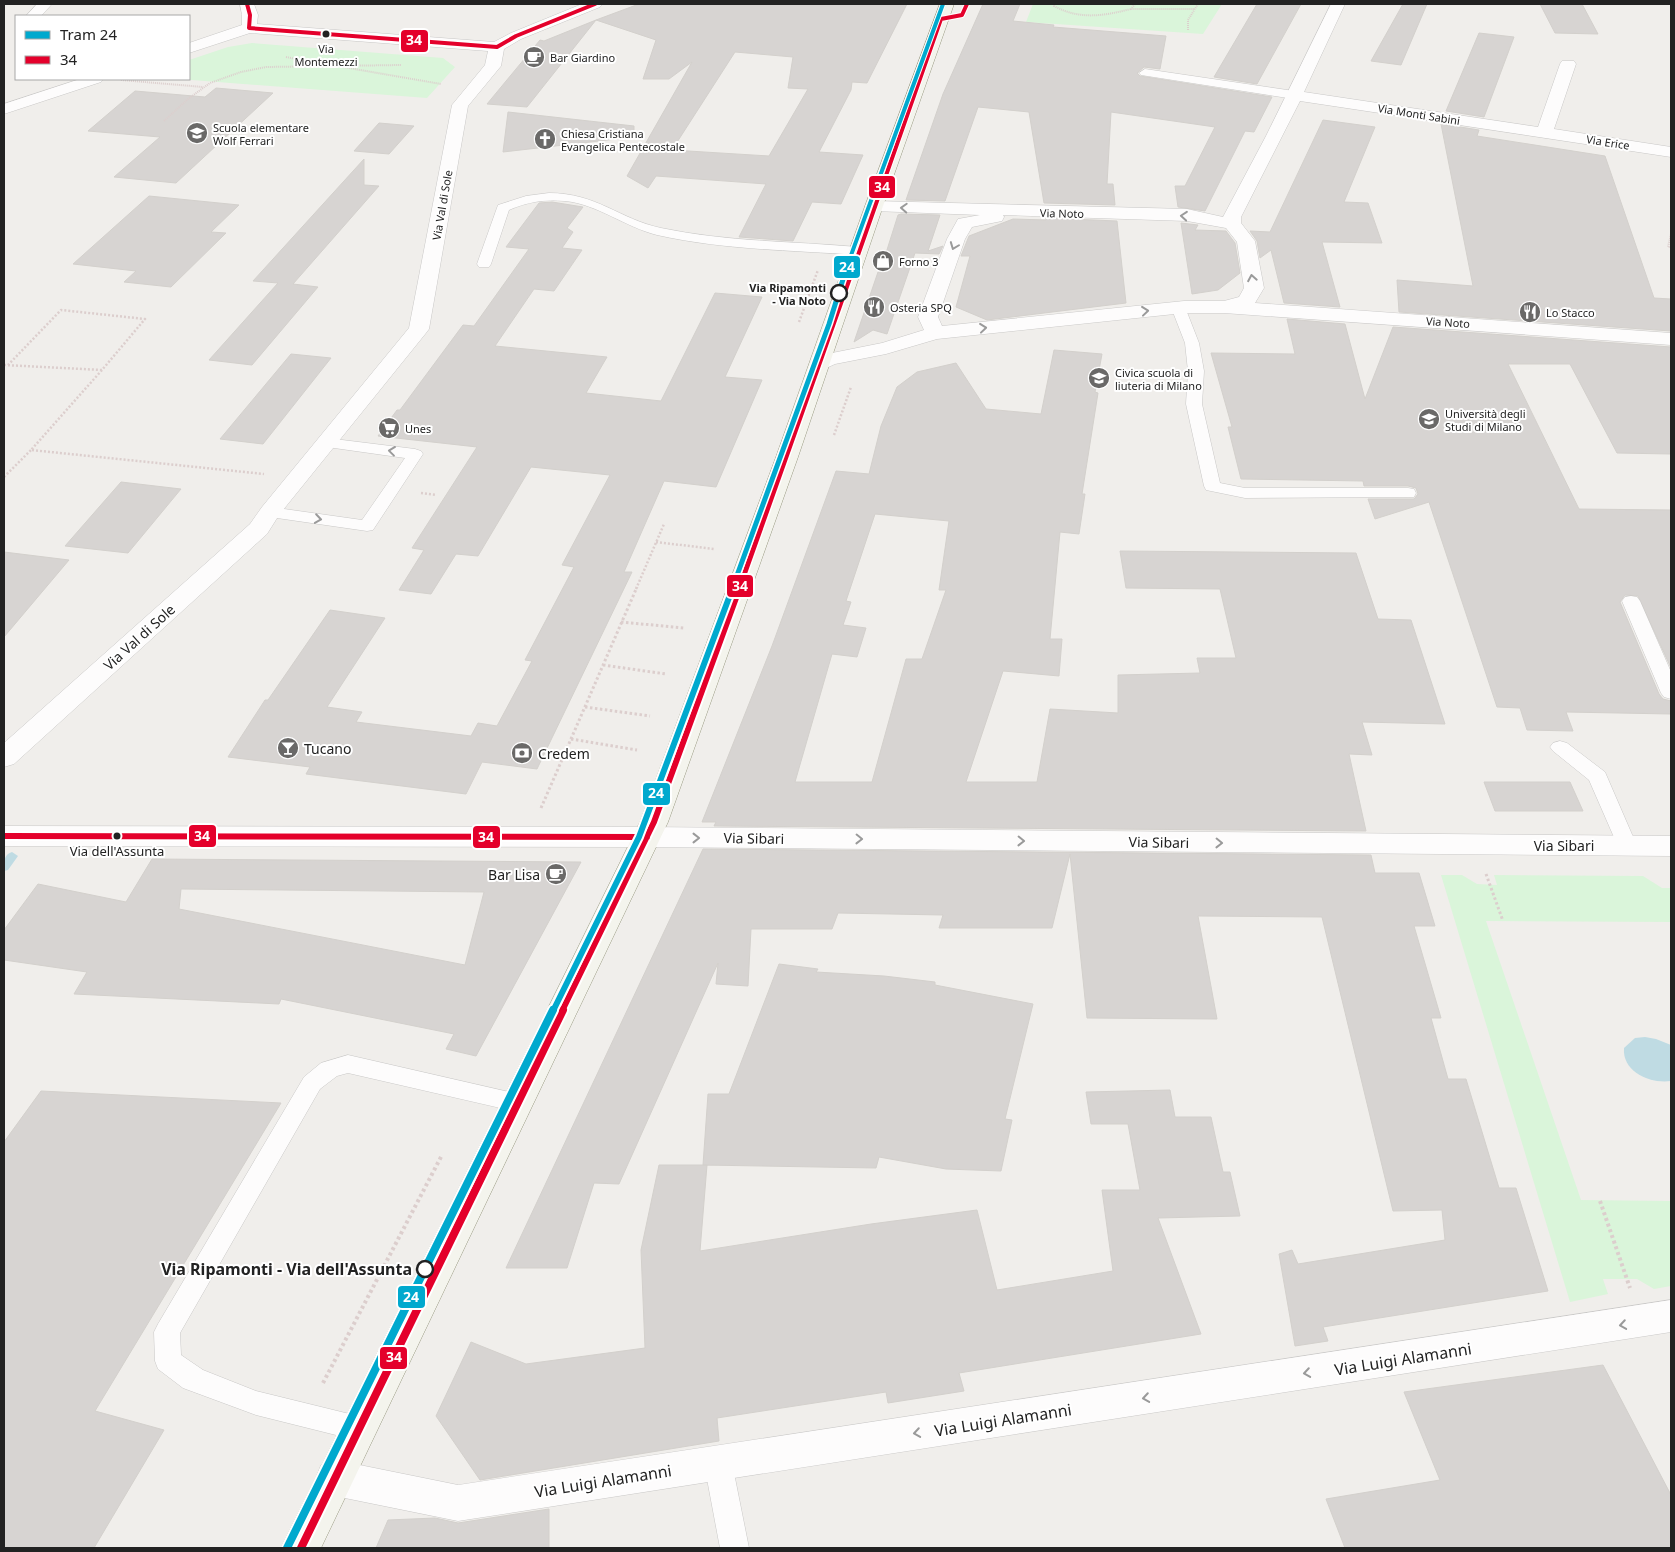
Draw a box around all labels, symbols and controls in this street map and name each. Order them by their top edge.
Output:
legend [15,15,190,80]
text: Tram 24 [60,24,117,44]
marker: Via Montemezzi [321,29,331,39]
line badge: 34 [400,29,429,53]
text: 34 [406,30,422,49]
place label: Via Montemezzi [294,41,358,69]
cafe icon: Bar Giardino [522,45,546,69]
text: 34 [60,49,78,69]
place label: Bar Giardino [550,50,615,65]
street label: Via Monti Sabini [1377,100,1461,128]
place label: Scuola elementare Wolf Ferrari [213,120,309,148]
school or university icon: Scuola elementare Wolf Ferrari [185,121,209,145]
place label: Chiesa Cristiana Evangelica Pentecostale [561,126,685,154]
church icon: Chiesa Cristiana Evangelica Pentecostale [533,127,557,151]
street label: Via Erice [1585,131,1631,153]
street label: Via Val di Sole [428,169,456,241]
line badge: 34 [868,175,896,199]
text: 34 [874,177,890,196]
one-way arrow [899,202,907,213]
street label: Via Noto [1040,205,1085,221]
one-way arrow [1180,211,1188,222]
one-way arrow [949,241,960,250]
shop icon: Forno 3 [871,249,895,273]
place label: Forno 3 [899,254,939,269]
line badge: 24 [833,255,861,279]
text: 24 [839,257,855,276]
one-way arrow [1248,274,1258,282]
place label: Via Ripamonti - Via Noto [749,280,826,308]
marker: Via Ripamonti - Via Noto [830,284,848,302]
restaurant icon: Osteria SPQ [862,295,886,319]
place label: Osteria SPQ [890,300,952,315]
restaurant icon: Lo Stacco [1518,300,1542,324]
place label: Lo Stacco [1546,305,1595,320]
one-way arrow [1141,306,1149,317]
street label: Via Noto [1425,313,1471,331]
one-way arrow [979,323,987,334]
place label: Civica scuola di liuteria di Milano [1115,365,1202,393]
school or university icon: Civica scuola di liuteria di Milano [1087,366,1111,390]
place label: Università degli Studi di Milano [1445,406,1526,434]
school or university icon: Università degli Studi di Milano [1417,407,1441,431]
supermarket icon: Unes [377,416,401,440]
place label: Unes [405,421,431,436]
one-way arrow [388,447,396,457]
one-way arrow [315,513,323,524]
line badge: 34 [726,574,754,598]
text: 34 [732,576,748,595]
street label: Via Val di Sole [99,600,179,674]
bar icon: Tucano [276,736,300,760]
place label: Tucano [304,739,351,758]
bank icon: Credem [510,741,534,765]
place label: Credem [538,744,590,763]
line badge: 24 [642,782,671,806]
text: 24 [648,783,664,802]
line badge: 34 [188,824,217,848]
line badge: 34 [472,825,501,849]
text: 34 [194,826,210,845]
text: 34 [478,827,494,846]
street label: Via Sibari [724,828,784,848]
marker: Via dell'Assunta [112,831,122,841]
one-way arrow [692,832,700,843]
street label: Via Sibari [1129,832,1189,852]
one-way arrow [855,834,863,844]
one-way arrow [1018,836,1025,846]
street label: Via Sibari [1534,836,1594,855]
one-way arrow [1215,837,1223,848]
place label: Via dell'Assunta [70,842,164,860]
cafe icon: Bar Lisa [544,862,568,886]
place label: Bar Lisa [488,865,540,884]
place label: Via Ripamonti - Via dell'Assunta [161,1258,412,1280]
marker: Via Ripamonti - Via dell'Assunta [416,1260,434,1278]
line badge: 24 [397,1285,426,1309]
text: 24 [403,1287,419,1306]
one-way arrow [1619,1319,1627,1330]
street label: Via Luigi Alamanni [1333,1337,1473,1381]
line badge: 34 [379,1346,408,1370]
text: 34 [386,1347,402,1366]
one-way arrow [1303,1368,1311,1378]
one-way arrow [1142,1392,1151,1402]
street label: Via Luigi Alamanni [933,1398,1073,1442]
one-way arrow [912,1427,920,1438]
street label: Via Luigi Alamanni [533,1459,673,1503]

